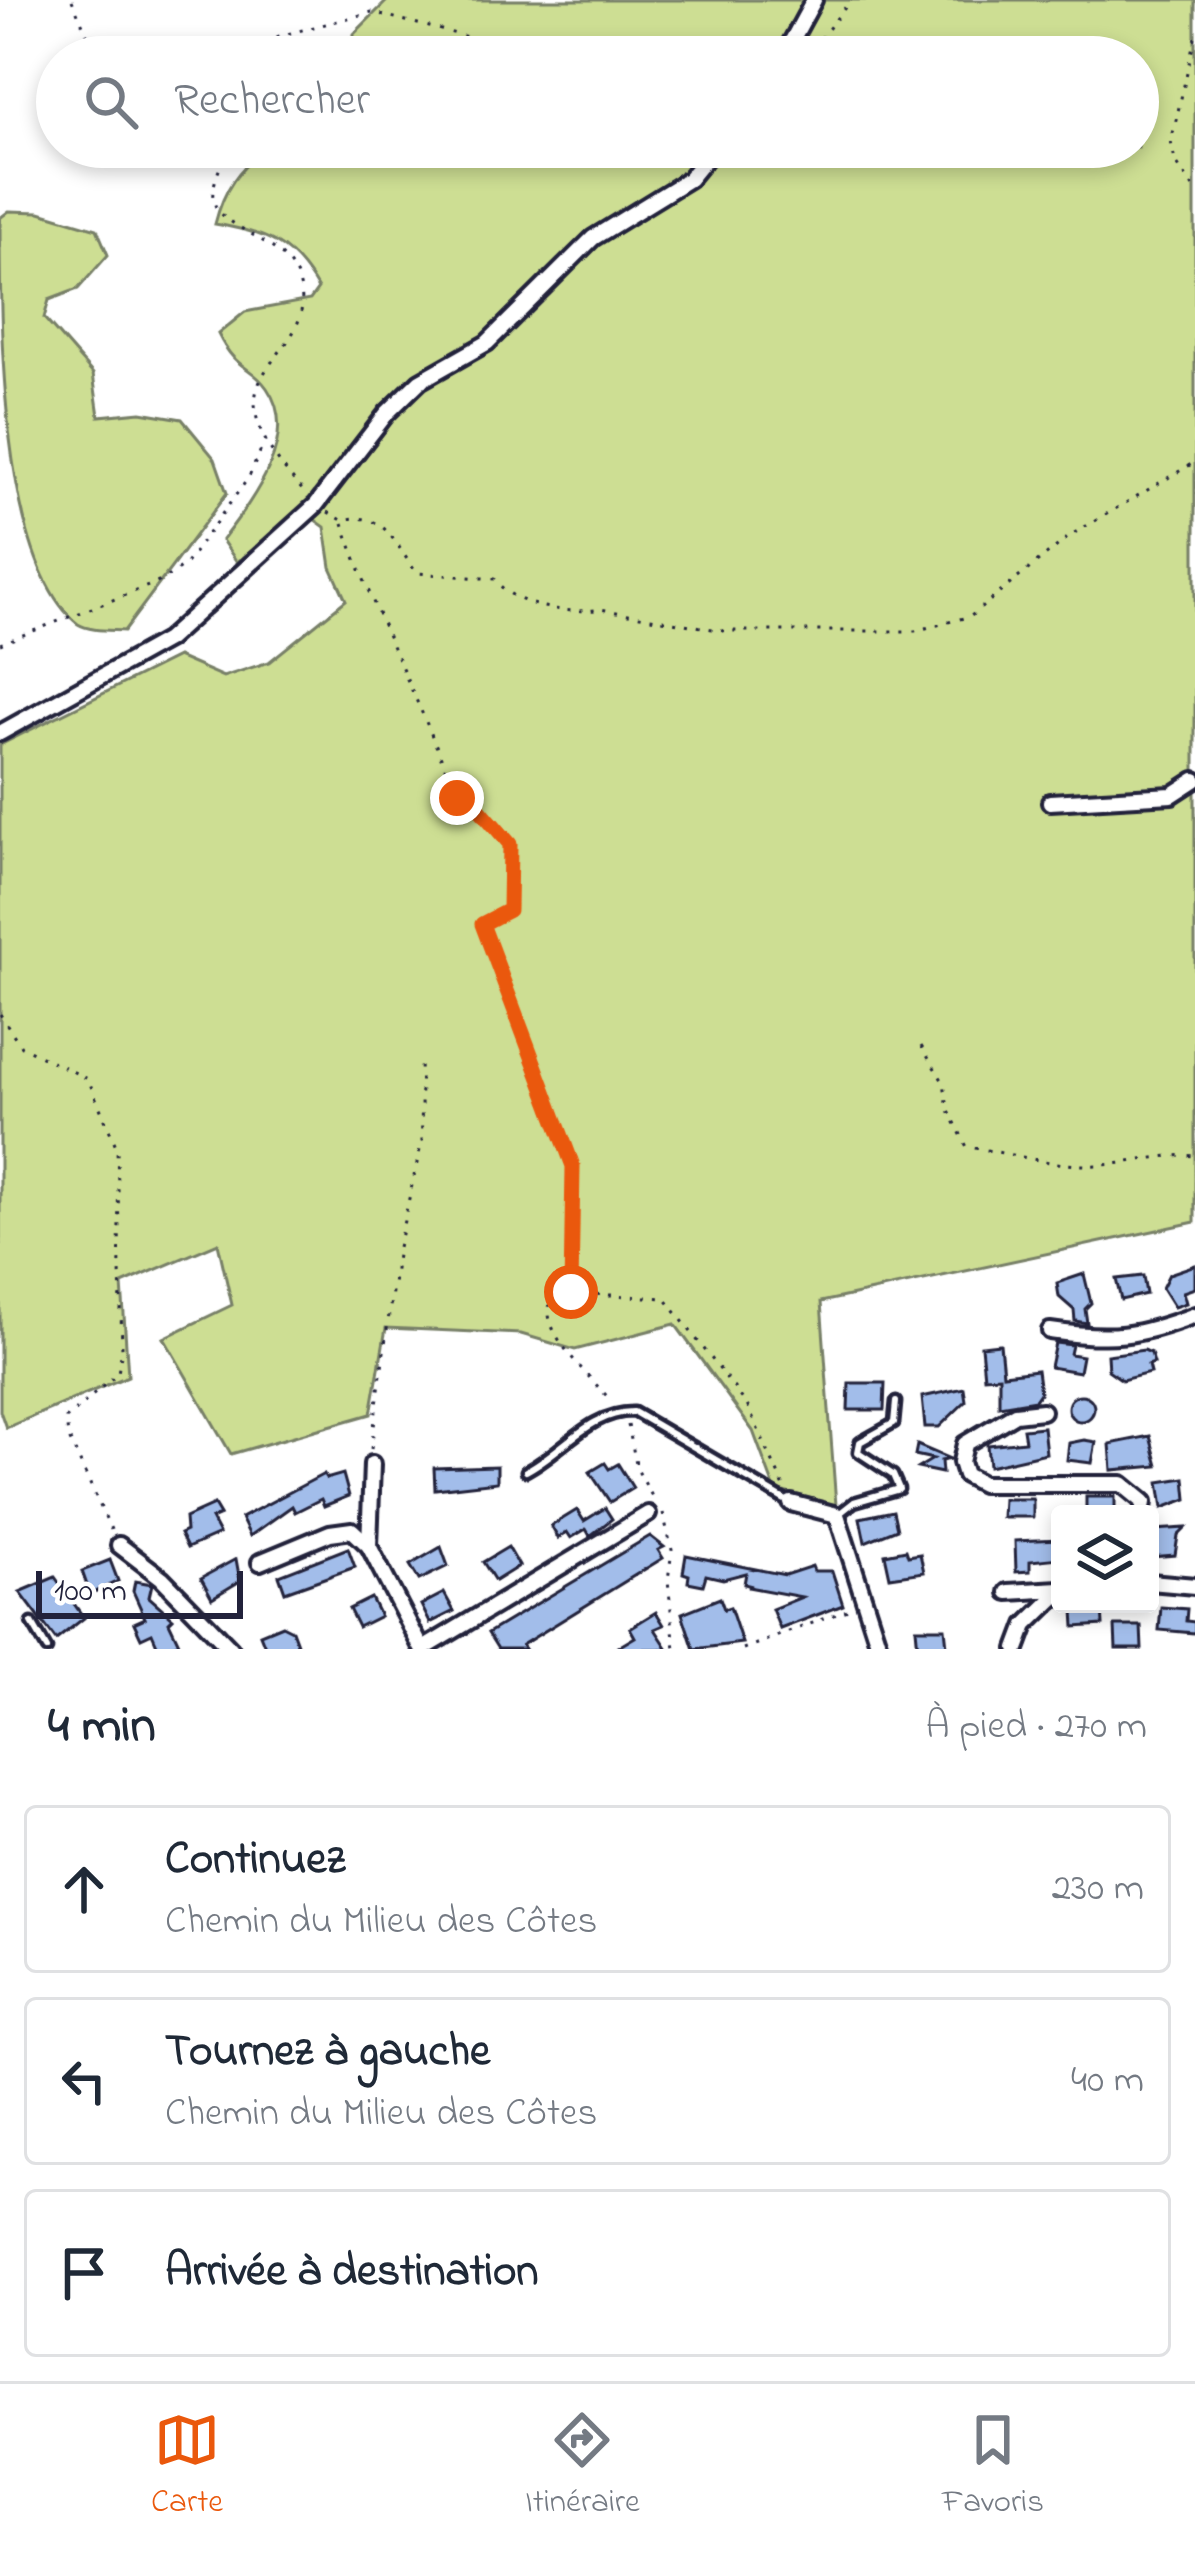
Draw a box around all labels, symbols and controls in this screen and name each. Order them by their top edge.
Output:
search box [36,36,1159,168]
icon: search [78,69,144,135]
text: Rechercher [174,69,370,135]
route end [430,771,484,825]
route start [544,1265,598,1319]
map controls [1051,1505,1159,1613]
button: layers [1051,1505,1159,1613]
scale bar [36,1565,243,1618]
text: 100 m [54,1568,127,1616]
text: 4 min [48,1690,156,1765]
text: À pied · 270 m [925,1699,1147,1756]
text: Continuez [165,1828,345,1894]
icon: ahead [51,1856,117,1922]
text: 230 m [1052,1861,1144,1918]
text: Chemin du Milieu des Côtes [165,1894,597,1951]
text: Tournez à gauche [165,2020,490,2086]
icon: left [51,2048,117,2114]
text: 40 m [1071,2053,1144,2110]
text: Chemin du Milieu des Côtes [165,2086,597,2143]
icon: arrive [51,2240,117,2306]
text: Arrivée à destination [165,2240,539,2306]
tab: Carte [151,2407,223,2527]
tab: Itinéraire [525,2407,640,2527]
tab: Favoris [942,2407,1044,2527]

